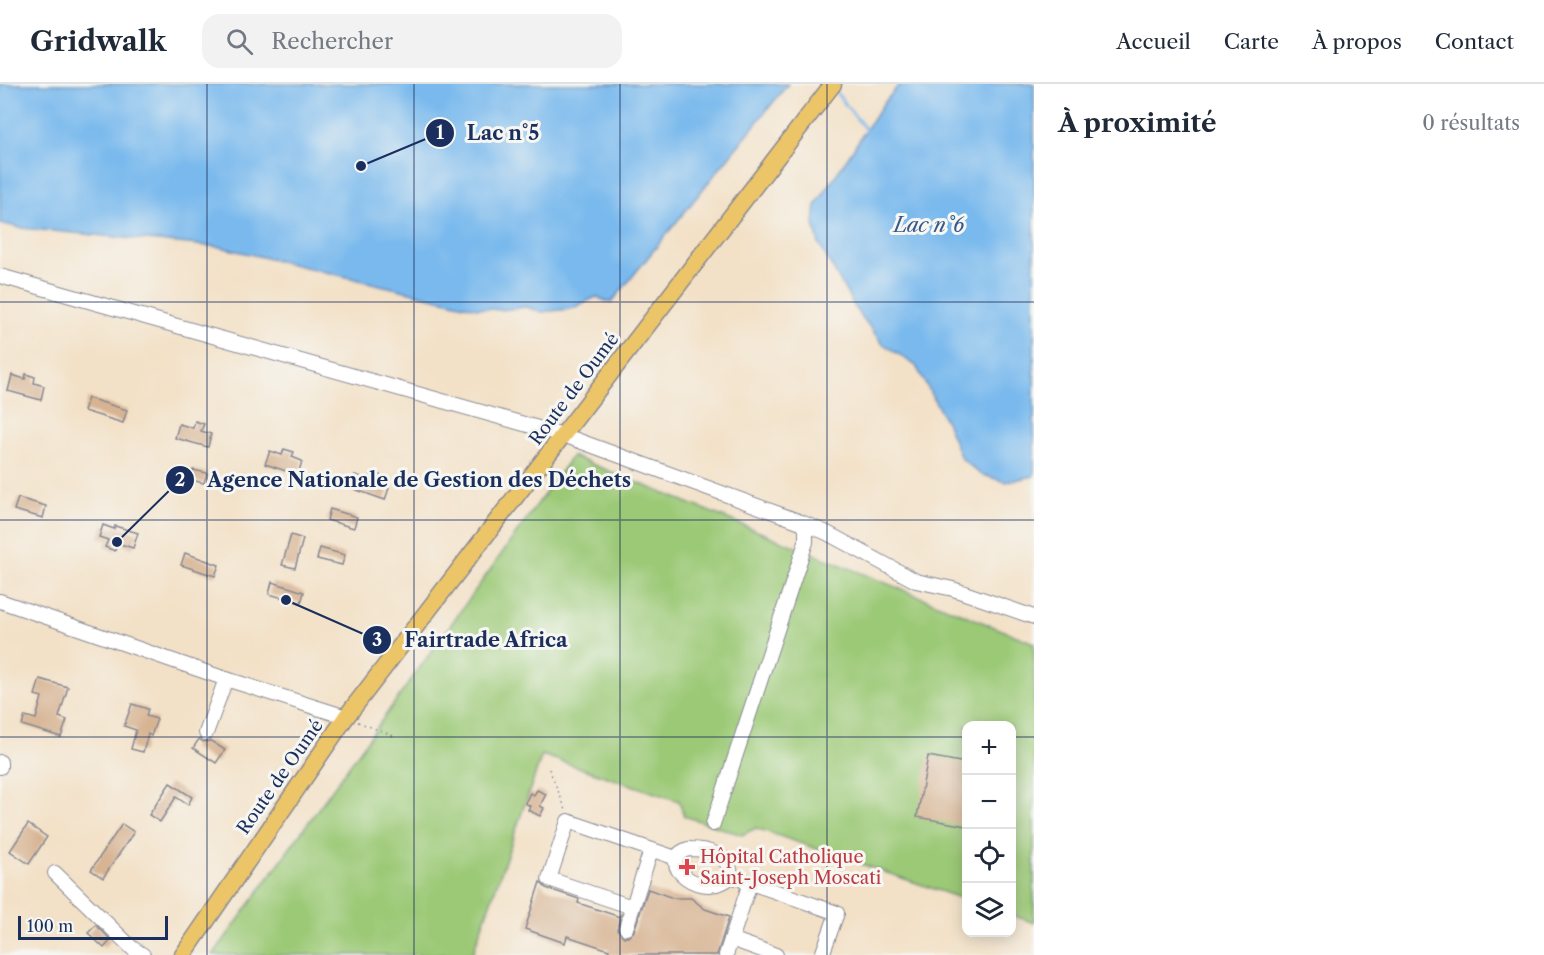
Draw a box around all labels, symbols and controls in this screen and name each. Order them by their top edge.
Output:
search box [202,14,622,68]
text: Gridwalk [30,24,166,58]
icon: search [223,25,256,58]
text: Rechercher [271,28,393,55]
text: Accueil [1116,29,1191,54]
text: Carte [1224,29,1279,54]
text: À propos [1312,29,1402,54]
text: Contact [1435,29,1514,54]
text: À proximité [1058,107,1217,139]
text: 0 résultats [1422,111,1520,135]
callout: Lac n°5 [425,114,551,152]
text: Lac n°5 [467,121,539,145]
text: 1 [436,122,444,144]
water label: Lac n°6 [892,213,965,237]
street label: Route de Oumé [525,328,623,450]
callout: Agence Nationale de Gestion des Déchets [165,461,643,499]
text: Agence Nationale de Gestion des Déchets [206,468,631,492]
text: 2 [175,469,185,491]
callout: Fairtrade Africa [362,621,580,659]
text: Fairtrade Africa [404,628,568,652]
text: 3 [372,629,382,651]
street label: Route de Oumé [232,715,328,839]
map controls [962,721,1016,937]
button: + [962,721,1016,775]
button: − [962,775,1016,829]
button: locate [962,829,1016,883]
place label: Hôpital Catholique Saint-Joseph Moscati [700,846,882,889]
marker: Hôpital Catholique Saint-Joseph Moscati [678,858,696,876]
button: layers [962,883,1016,937]
scale bar [18,913,168,940]
text: 100 m [27,916,73,936]

